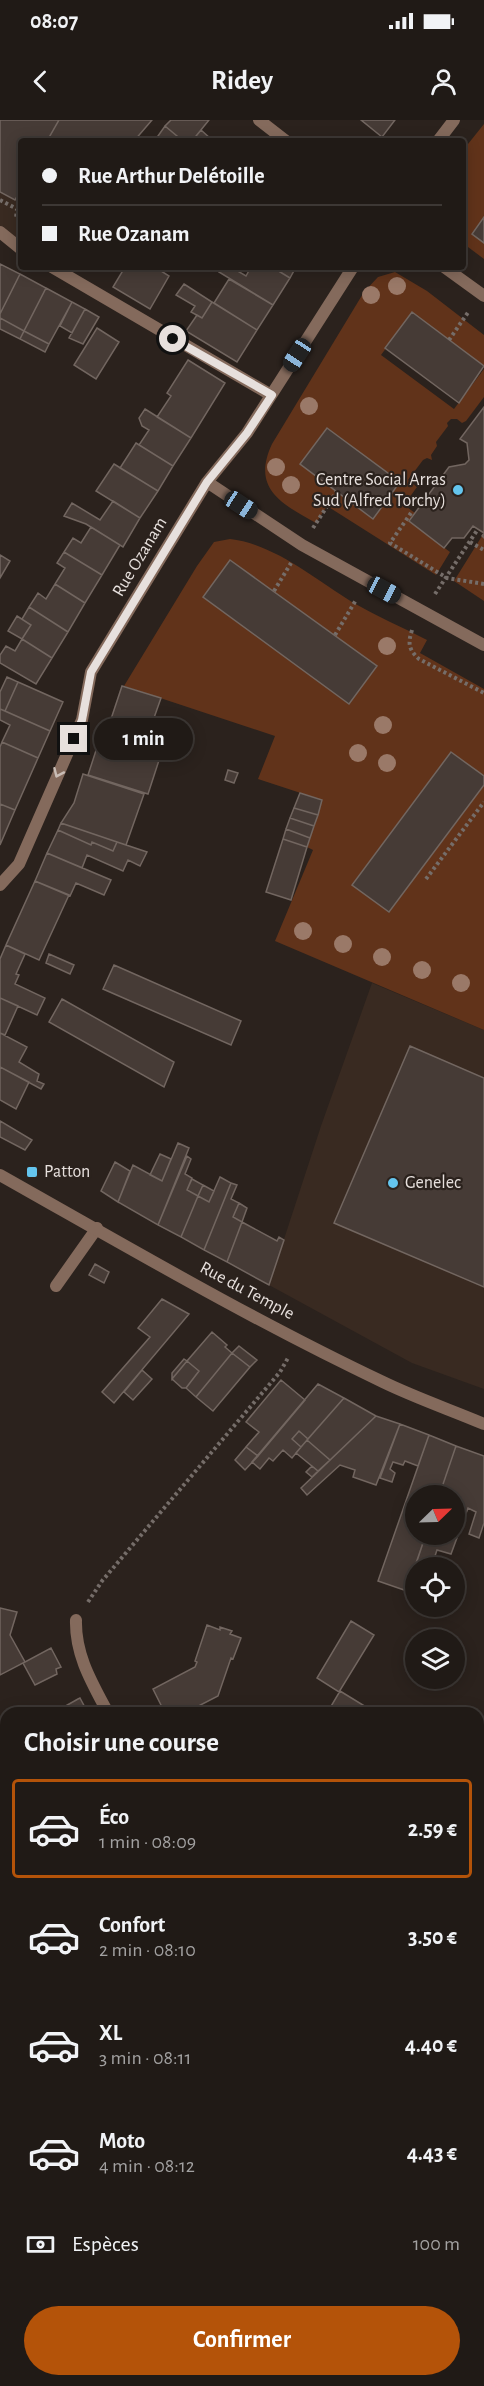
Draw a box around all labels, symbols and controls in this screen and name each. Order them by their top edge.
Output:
text: 08:07 [30,10,78,32]
icon: back [24,65,57,98]
icon: person [427,65,460,98]
text: Ridey [211,67,273,94]
text: Rue Arthur Delétoille [78,165,265,187]
text: Rue Ozanam [78,223,190,245]
route start [159,325,186,352]
car [280,335,314,375]
place label: Centre Social Arras Sud (Alfred Torchy) [313,471,446,510]
marker: Centre Social Arras Sud (Alfred Torchy) [451,483,465,497]
car [221,488,261,522]
street label: Rue Ozanam [109,514,171,600]
car [364,574,404,606]
callout: 1 min [95,718,194,760]
route end [60,725,87,752]
text: 1 min [122,729,165,749]
one-way arrow [54,767,66,778]
place label: Patton [44,1163,90,1181]
marker: Patton [25,1165,39,1179]
place label: Genelec [405,1174,461,1192]
marker: Genelec [386,1176,400,1190]
street label: Rue du Temple [197,1259,297,1323]
north arrow [405,1485,465,1545]
map controls [405,1485,465,1689]
button: locate [405,1557,465,1617]
button: layers [405,1629,465,1689]
text: Choisir une course [24,1729,219,1756]
icon: car [27,1802,81,1856]
text: Éco [99,1806,129,1828]
text: 2.59 € [408,1818,457,1840]
text: 1 min · 08:09 [99,1832,196,1852]
icon: car [27,1910,81,1964]
text: Confort [99,1914,165,1936]
text: 3.50 € [408,1926,457,1948]
text: 2 min · 08:10 [99,1940,196,1960]
icon: car [27,2018,81,2072]
text: XL [99,2022,122,2044]
text: 4.40 € [405,2034,457,2056]
text: 3 min · 08:11 [99,2048,191,2068]
icon: car [27,2126,81,2180]
text: Moto [99,2130,145,2152]
text: 4.43 € [407,2142,457,2164]
text: 4 min · 08:12 [99,2156,195,2176]
icon: cash [24,2228,57,2261]
text: Espèces [72,2233,139,2255]
text: 100 m [413,2234,460,2254]
button: Confirmer [24,2306,460,2375]

